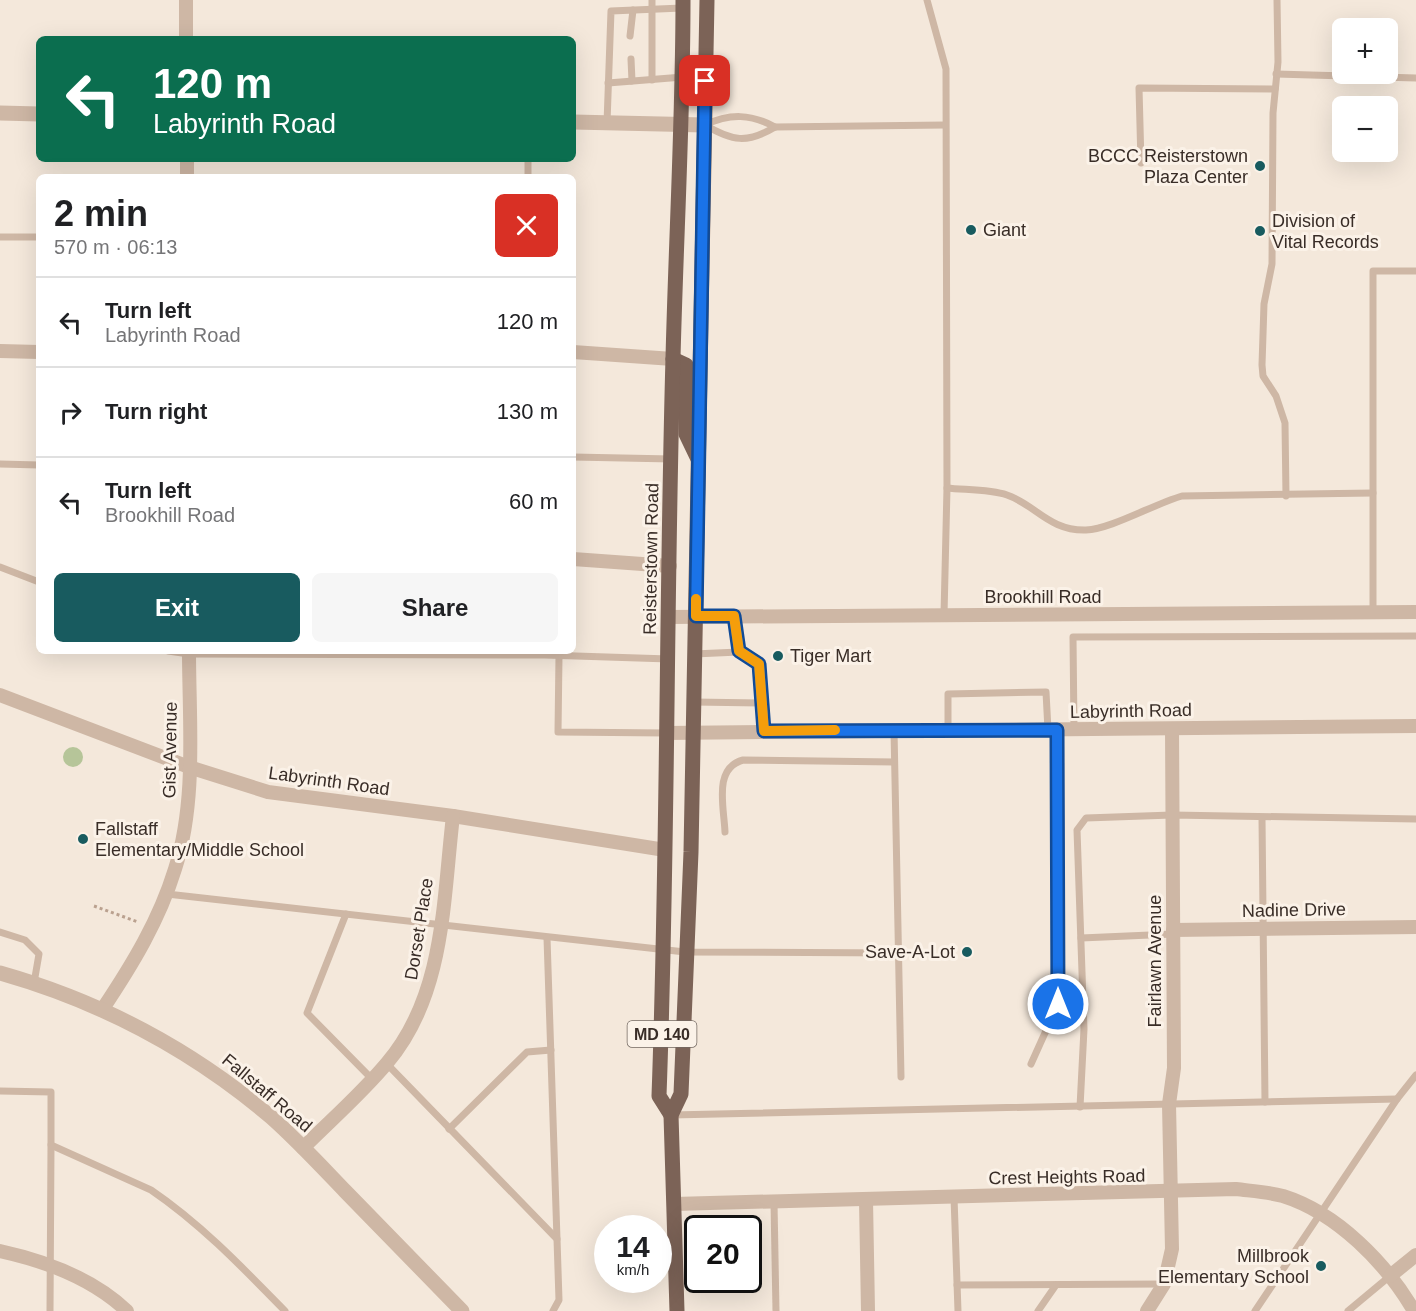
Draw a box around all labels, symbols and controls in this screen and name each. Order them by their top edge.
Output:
map controls [1332,18,1398,162]
button: + [1332,18,1398,84]
pin [679,55,730,106]
icon: left [54,60,132,138]
text: 120 m [153,60,272,107]
icon: arrive [688,64,721,97]
button: − [1332,96,1398,162]
text: Labyrinth Road [153,109,336,139]
place label: BCCC Reisterstown Plaza Center [1088,146,1248,187]
marker: BCCC Reisterstown Plaza Center [1253,159,1267,173]
text: 2 min [54,193,148,234]
button: close [495,194,558,257]
place label: Division of Vital Records [1272,211,1379,252]
place label: Giant [983,220,1026,240]
marker: Giant [964,223,978,237]
marker: Division of Vital Records [1253,224,1267,238]
text: 570 m · 06:13 [54,236,177,258]
text: Turn left [105,298,191,323]
icon: left [54,306,87,339]
text: 120 m [497,309,558,334]
text: Labyrinth Road [105,324,241,346]
icon: right [54,396,87,429]
text: Turn right [105,399,207,424]
text: 130 m [497,399,558,424]
text: Turn left [105,478,191,503]
street label: Reisterstown Road [640,483,662,635]
icon: left [54,486,87,519]
text: 60 m [509,489,558,514]
text: Brookhill Road [105,504,235,526]
button: Exit [54,573,300,642]
button: Share [312,573,558,642]
street label: Brookhill Road [984,587,1102,607]
place label: Tiger Mart [790,646,871,666]
marker: Tiger Mart [771,649,785,663]
street label: Labyrinth Road [1070,700,1192,722]
street label: Gist Avenue [159,701,181,799]
street label: Labyrinth Road [267,763,391,799]
place label: Fallstaff Elementary/Middle School [95,819,304,860]
marker: Fallstaff Elementary/Middle School [76,832,90,846]
street label: Dorset Place [401,877,437,981]
street label: Fairlawn Avenue [1145,895,1165,1027]
street label: Nadine Drive [1242,899,1346,921]
place label: Save-A-Lot [865,942,955,962]
marker: Save-A-Lot [960,945,974,959]
position arrow [1026,972,1090,1036]
road number: MD 140 [628,1021,696,1047]
street label: Fallstaff Road [218,1050,316,1136]
street label: Crest Heights Road [988,1166,1146,1188]
speed limit sign: 20 [684,1215,762,1293]
text: 14 [616,1230,650,1263]
place label: Millbrook Elementary School [1158,1246,1310,1287]
marker: Millbrook Elementary School [1314,1259,1328,1273]
text: km/h [617,1261,649,1278]

